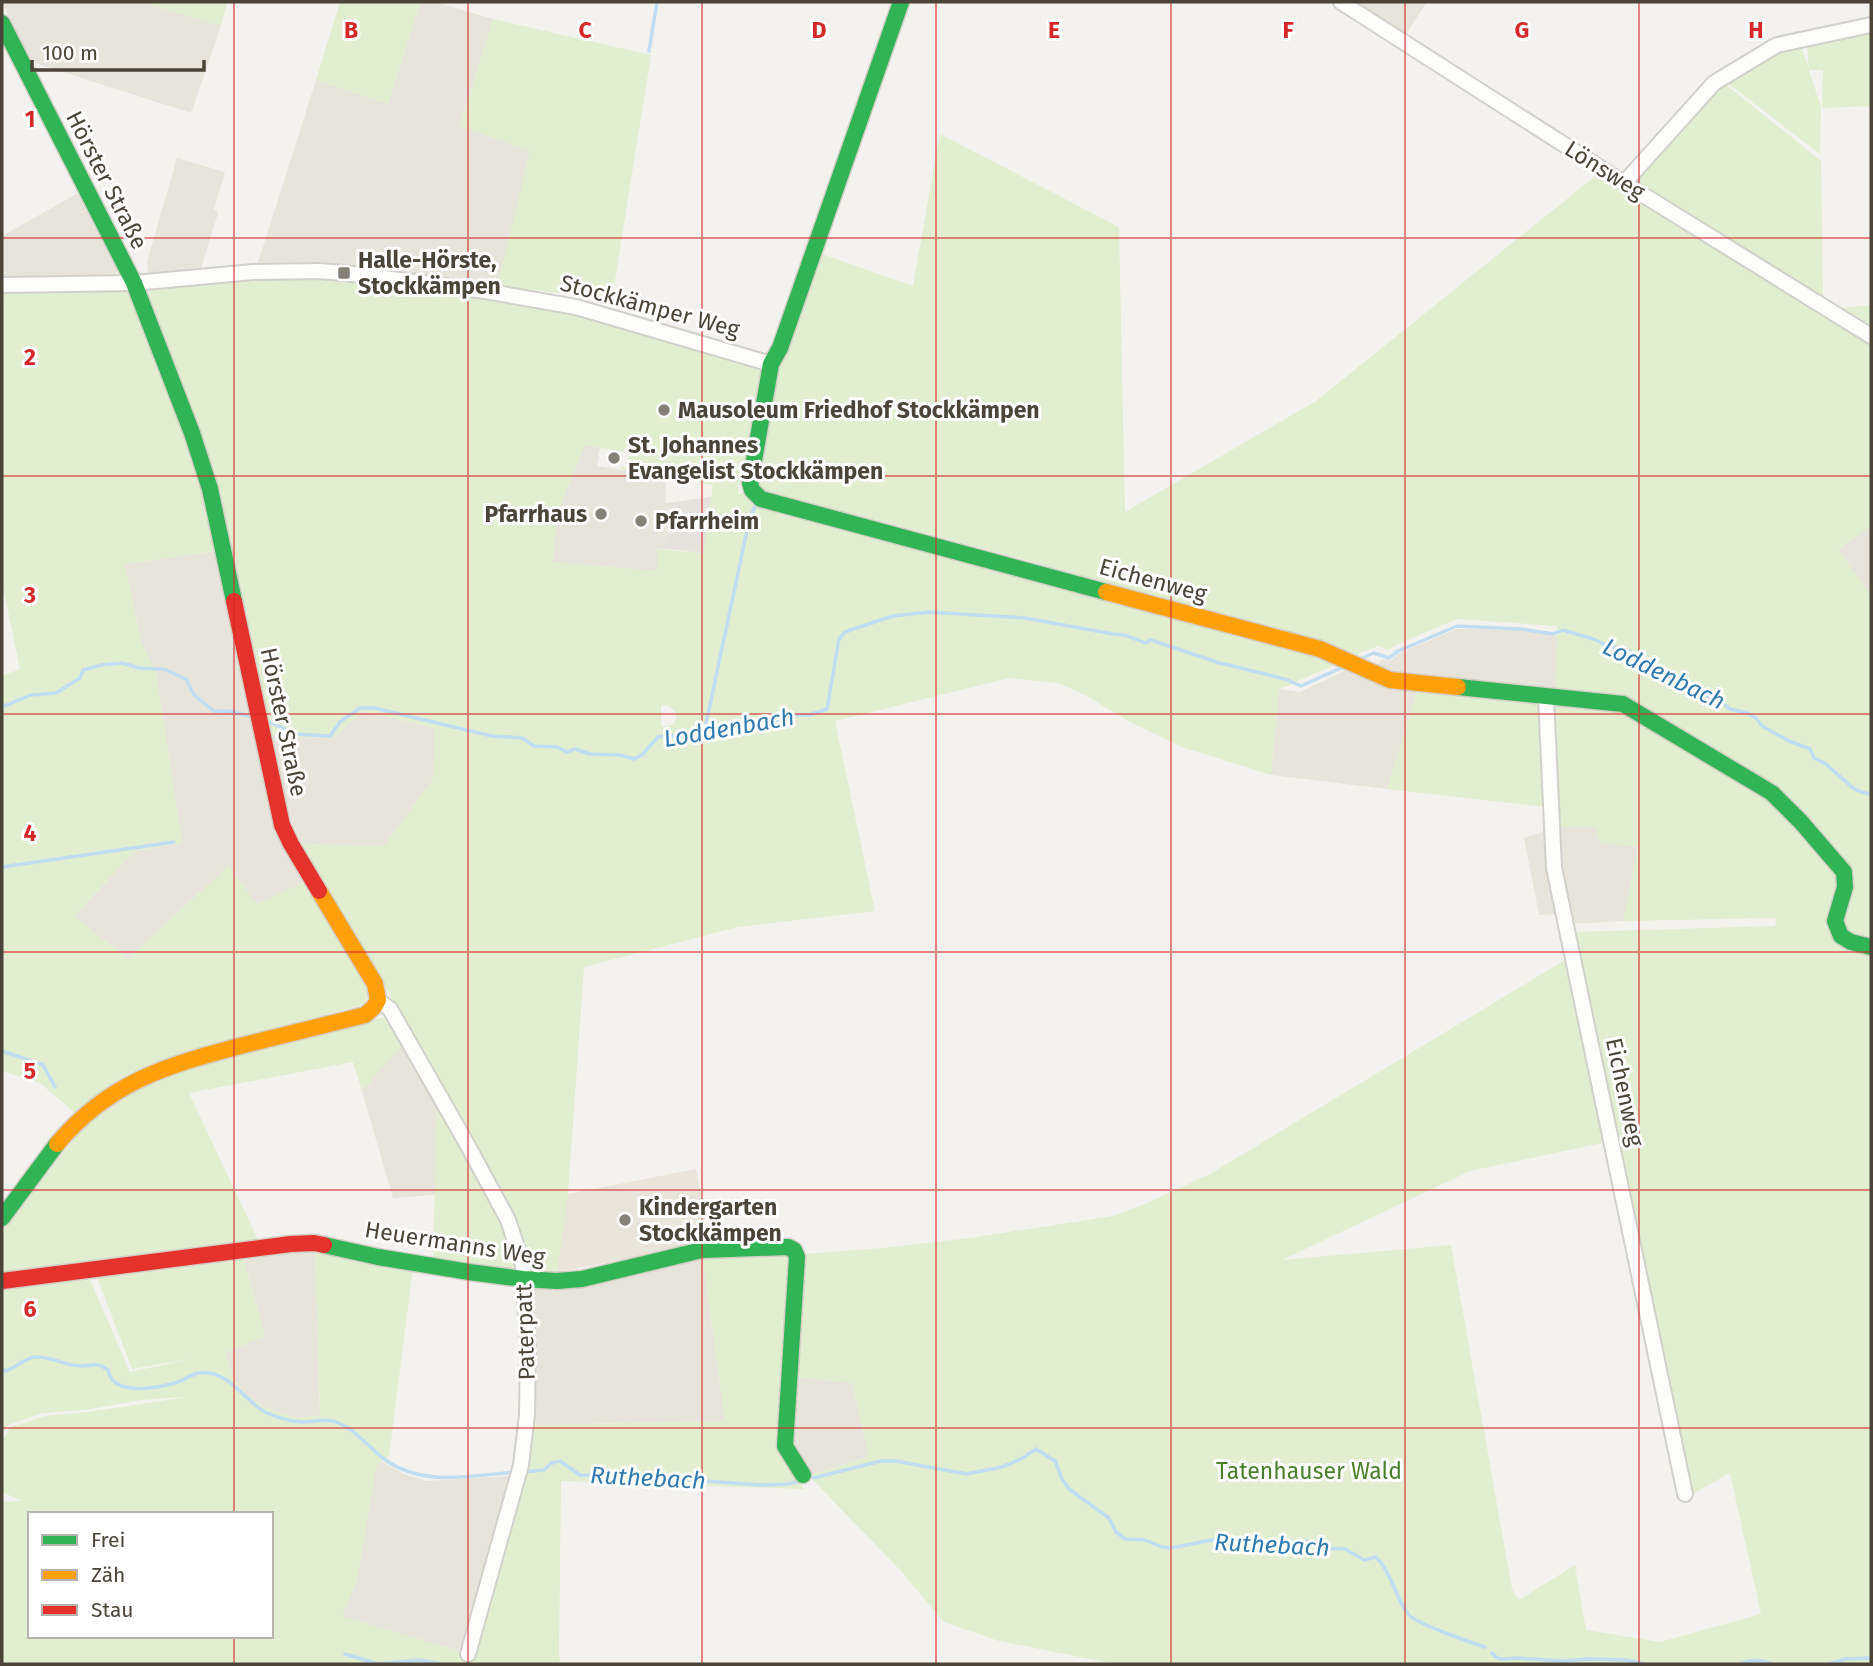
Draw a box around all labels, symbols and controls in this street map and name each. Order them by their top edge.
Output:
text: B [344,16,358,44]
text: C [578,16,592,44]
text: D [812,16,827,44]
text: E [1048,16,1060,44]
text: F [1282,16,1294,44]
text: G [1515,16,1529,44]
text: H [1748,16,1764,44]
scale bar [32,28,203,72]
text: 100 m [42,40,98,66]
text: 1 [25,105,35,133]
street label: Hörster Straße [60,106,154,254]
street label: Lönsweg [1560,134,1650,206]
place label: Halle-Hörste, Stockkämpen [358,246,501,300]
marker: Halle-Hörste, Stockkämpen [336,265,352,281]
street label: Stockkämper Weg [557,269,743,343]
text: 2 [24,343,36,371]
place label: Mausoleum Friedhof Stockkämpen [678,396,1040,424]
marker: Mausoleum Friedhof Stockkämpen [656,402,672,418]
place label: St. Johannes Evangelist Stockkämpen [628,431,883,485]
marker: St. Johannes Evangelist Stockkämpen [606,450,622,466]
place label: Pfarrhaus [484,500,587,528]
marker: Pfarrhaus [593,506,609,522]
place label: Pfarrheim [655,507,759,535]
marker: Pfarrheim [633,513,649,529]
street label: Eichenweg [1096,552,1210,608]
text: 3 [23,581,36,609]
water label: Loddenbach [1598,632,1730,716]
street label: Hörster Straße [255,645,313,799]
water label: Loddenbach [661,703,797,753]
text: 4 [24,819,37,847]
street label: Eichenweg [1600,1035,1650,1149]
text: 5 [24,1057,36,1085]
place label: Kindergarten Stockkämpen [639,1193,782,1247]
marker: Kindergarten Stockkämpen [617,1212,633,1228]
street label: Heuermanns Weg [363,1215,547,1271]
street label: Paterpatt [509,1283,541,1381]
text: 6 [24,1295,37,1323]
park label: Tatenhauser Wald [1216,1457,1402,1485]
water label: Ruthebach [589,1461,707,1495]
legend [28,1512,273,1638]
text: Frei [91,1527,125,1553]
water label: Ruthebach [1213,1528,1331,1562]
text: Zäh [91,1562,125,1588]
text: Stau [91,1597,134,1623]

